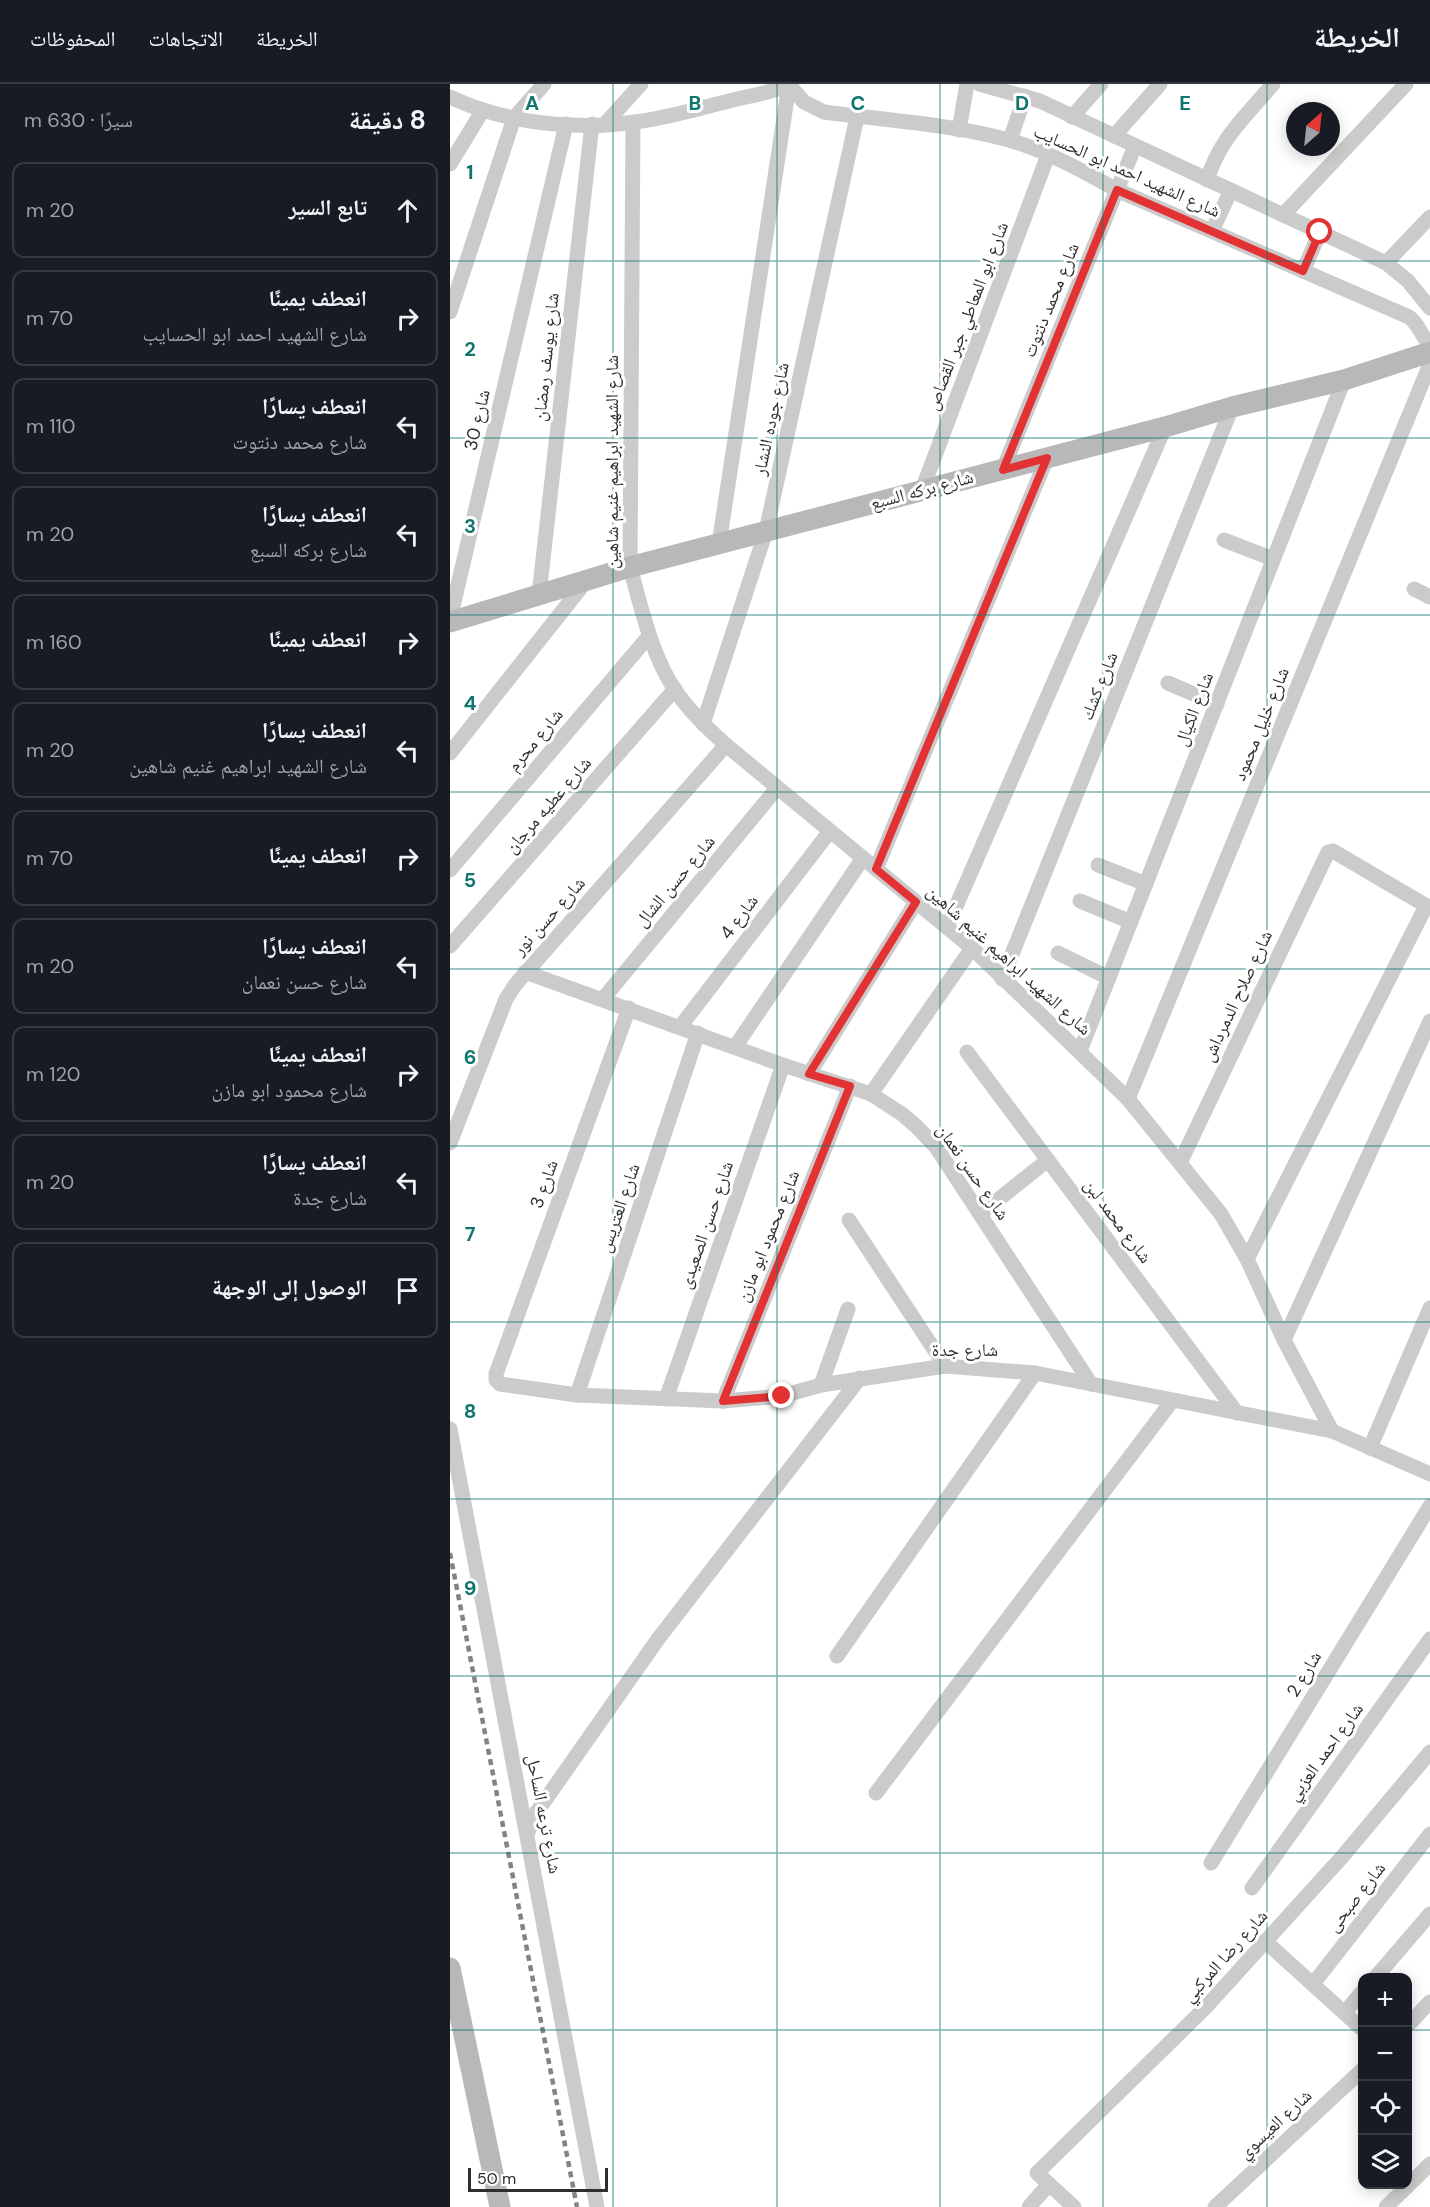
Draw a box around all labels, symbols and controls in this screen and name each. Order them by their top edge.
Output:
text: الخريطة [1314,19,1400,56]
text: المحفوظات [30,25,115,53]
text: الاتجاهات [148,25,223,53]
text: الخريطة [256,25,318,53]
text: A [525,90,539,116]
text: B [689,90,701,116]
text: C [851,90,865,116]
text: D [1015,90,1029,116]
text: E [1179,90,1191,116]
north arrow [1286,102,1340,156]
text: 8 دقيقة [349,103,426,137]
text: سيرًا · 630 m [24,107,133,133]
street label: شارع الشهيد احمد ابو الحسايب [1030,119,1224,223]
text: 1 [466,159,474,185]
text: تابع السير [288,193,367,222]
icon: ahead [391,194,424,227]
text: 20 m [26,197,74,223]
street label: شارع ابو المعاطي جبر القصاص [920,218,1016,415]
route start [1306,218,1332,244]
street label: شارع محمد دنتوت [1017,239,1085,361]
text: انعطف يمينًا [269,284,367,313]
street label: شارع يوسف رمضان [527,291,565,423]
icon: right [391,302,424,335]
text: 70 m [26,305,73,331]
text: شارع الشهيد احمد ابو الحسايب [142,321,367,347]
text: 2 [464,336,476,362]
street label: شارع الشهيد ابراهيم غنيم شاهين [600,355,624,569]
street label: شارع جوده النشار [747,360,795,479]
street label: شارع 30 [458,387,496,453]
text: انعطف يسارًا [262,392,367,421]
icon: left [391,410,424,443]
text: 110 m [26,413,75,439]
text: شارع محمد دنتوت [232,429,367,455]
street label: شارع بركه السبع [868,465,976,515]
text: انعطف يسارًا [262,500,367,529]
text: 3 [464,513,476,539]
icon: left [391,518,424,551]
text: 20 m [26,521,74,547]
text: شارع بركه السبع [250,537,367,563]
text: انعطف يمينًا [269,625,367,654]
icon: right [391,626,424,659]
text: 160 m [26,629,82,655]
street label: شارع كشك [1074,648,1124,724]
street label: شارع خليل محمود [1227,664,1295,784]
street label: شارع الكيال [1169,669,1219,749]
text: 4 [464,690,477,716]
street label: شارع محرم [502,703,568,777]
text: انعطف يسارًا [262,716,367,745]
icon: left [391,734,424,767]
text: 20 m [26,737,74,763]
street label: شارع عطيه مرجان [499,752,597,858]
text: شارع الشهيد ابراهيم غنيم شاهين [129,753,367,779]
street label: شارع حسن الشال [629,830,721,932]
text: انعطف يمينًا [269,841,367,870]
icon: right [391,842,424,875]
text: 70 m [26,845,73,871]
text: 5 [464,867,476,893]
street label: شارع حسن نور [507,872,591,961]
street label: شارع الشهيد ابراهيم غنيم شاهين [921,879,1097,1041]
street label: شارع 4 [714,890,764,944]
street label: شارع صلاح الدمرداش [1196,926,1278,1066]
text: انعطف يسارًا [262,932,367,961]
icon: left [391,950,424,983]
text: 20 m [26,953,74,979]
text: شارع حسن نعمان [242,969,367,995]
text: انعطف يمينًا [269,1040,367,1069]
text: 6 [464,1044,476,1070]
icon: right [391,1058,424,1091]
text: 120 m [26,1061,80,1087]
text: شارع محمود ابو مازن [211,1077,367,1103]
street label: شارع حسن نعمان [931,1119,1015,1225]
text: انعطف يسارًا [262,1148,367,1177]
street label: شارع 3 [524,1157,564,1211]
street label: شارع حسن الصعيدى [673,1158,739,1292]
street label: شارع العتريس [593,1160,645,1256]
icon: left [391,1166,424,1199]
street label: شارع محمود ابو مازن [731,1167,805,1305]
text: 20 m [26,1169,74,1195]
street label: شارع محمد لبن [1078,1174,1158,1268]
text: شارع جدة [293,1185,367,1211]
text: 7 [465,1221,476,1247]
text: الوصول إلى الوجهة [212,1273,367,1302]
icon: arrive [391,1274,424,1307]
street label: شارع جدة [932,1338,998,1362]
route end [768,1382,794,1408]
text: 8 [464,1398,476,1424]
text: 9 [464,1575,476,1601]
street label: شارع 2 [1281,1647,1327,1701]
street label: شارع احمد العزبي [1281,1698,1371,1807]
street label: شارع ترعه الساحل [521,1752,567,1876]
street label: شارع صبحى [1321,1857,1391,1937]
street label: شارع رضا المركبي [1177,1904,1275,2009]
map controls [1358,1973,1412,2189]
button: + [1358,1973,1412,2027]
button: − [1358,2027,1412,2081]
button: locate [1358,2081,1412,2135]
street label: شارع العيسوي [1233,2084,1319,2166]
button: layers [1358,2135,1412,2189]
scale bar [468,2165,608,2192]
text: 50 m [477,2168,516,2189]

